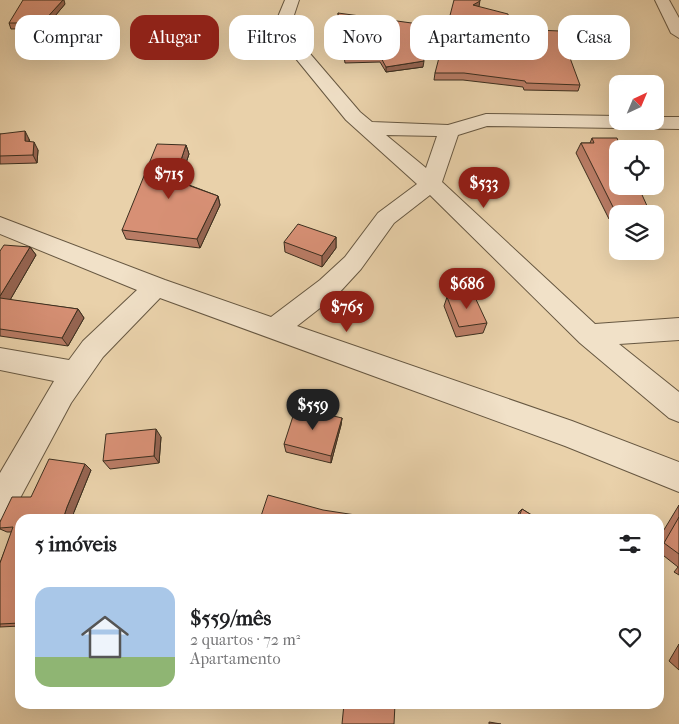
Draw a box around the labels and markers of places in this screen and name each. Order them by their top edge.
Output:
pin: $715 [139,158,199,200]
pin: $533 [454,166,514,209]
pin: $686 [437,268,497,310]
pin: $765 [317,290,377,333]
pin: $559 [283,388,343,431]

